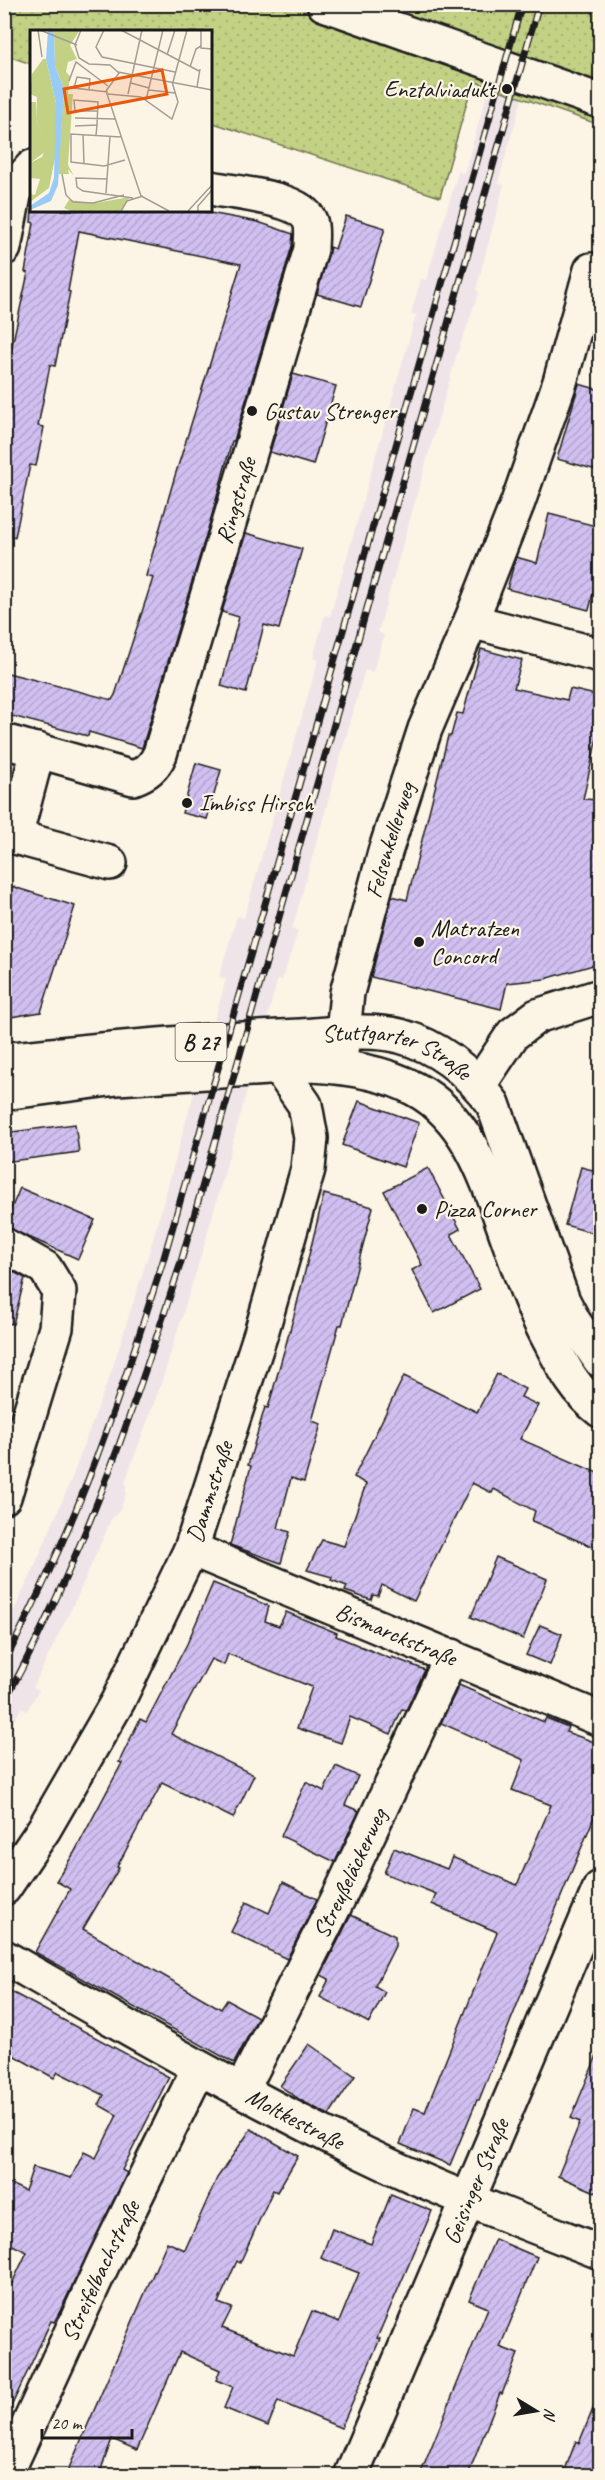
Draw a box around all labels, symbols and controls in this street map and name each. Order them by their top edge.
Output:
inset map [30,30,212,212]
place label: Enztalviadukt [384,74,497,104]
marker: Enztalviadukt [500,82,514,96]
place label: Gustav Strenger [264,396,399,426]
marker: Gustav Strenger [245,404,259,418]
street label: Ringstraße [209,452,263,547]
street label: Felsenkellerweg [358,777,422,901]
place label: Imbiss Hirsch [199,788,314,818]
marker: Imbiss Hirsch [180,796,194,810]
place label: Matratzen Concord [431,913,519,971]
marker: Matratzen Concord [412,935,426,949]
street label: Stuttgarter Straße [321,1017,480,1088]
road number: B 27 [176,1023,226,1061]
place label: Pizza Corner [434,1194,539,1224]
marker: Pizza Corner [415,1202,429,1216]
street label: Dammstraße [179,1435,241,1546]
street label: Bismarckstraße [331,1596,463,1674]
street label: Streußeläckerweg [306,1801,394,1943]
street label: Moltkestraße [241,2081,351,2157]
street label: Geisinger Straße [436,2112,516,2249]
street label: Streifelbachstraße [54,2193,147,2346]
north arrow [506,2381,566,2441]
scale bar [42,2402,132,2440]
text: N [538,2407,561,2423]
text: 20 m [51,2412,84,2434]

